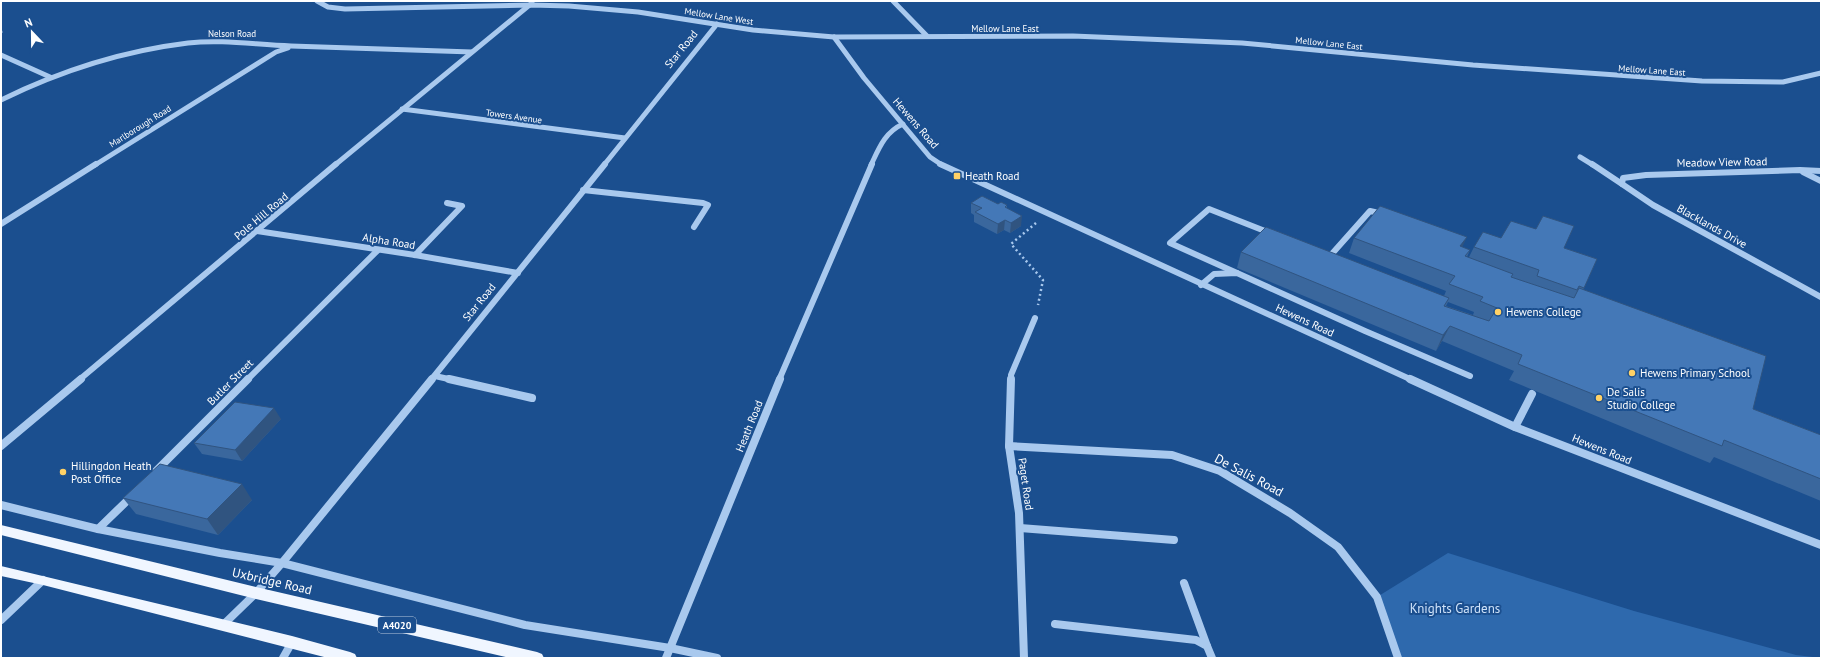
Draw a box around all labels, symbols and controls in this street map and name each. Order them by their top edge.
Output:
street label: Mellow Lane West [684,5,754,27]
north arrow [12,12,52,52]
text: N [22,15,34,31]
street label: Mellow Lane East [971,23,1039,34]
street label: Star Road [661,27,701,71]
street label: Nelson Road [208,28,256,39]
street label: Mellow Lane East [1295,34,1363,52]
street label: Mellow Lane East [1618,62,1686,78]
street label: Hewens Road [890,95,942,152]
street label: Marlborough Road [107,102,173,149]
street label: Towers Avenue [485,107,543,125]
street label: Meadow View Road [1677,154,1767,170]
place label: Heath Road [965,169,1019,183]
marker: Heath Road [952,171,962,181]
street label: Pole Hill Road [231,189,291,243]
street label: Blacklands Drive [1674,201,1750,251]
street label: Alpha Road [362,230,416,252]
street label: Star Road [459,280,499,324]
street label: Hewens Road [1273,300,1337,340]
place label: Hewens College [1506,305,1582,319]
marker: Hewens College [1493,307,1503,317]
street label: Butler Street [204,356,256,408]
place label: Hewens Primary School [1640,366,1751,380]
marker: Hewens Primary School [1627,368,1637,378]
place label: De Salis Studio College [1607,385,1676,412]
marker: De Salis Studio College [1594,393,1604,403]
street label: Heath Road [732,398,766,454]
street label: Hewens Road [1570,431,1634,467]
street label: De Salis Road [1212,450,1286,500]
street label: Paget Road [1015,457,1037,511]
place label: Hillingdon Heath Post Office [71,459,152,486]
marker: Hillingdon Heath Post Office [58,467,68,477]
street label: Uxbridge Road [230,564,314,598]
park label: Knights Gardens [1410,600,1500,617]
road number: A4020 [378,617,416,633]

